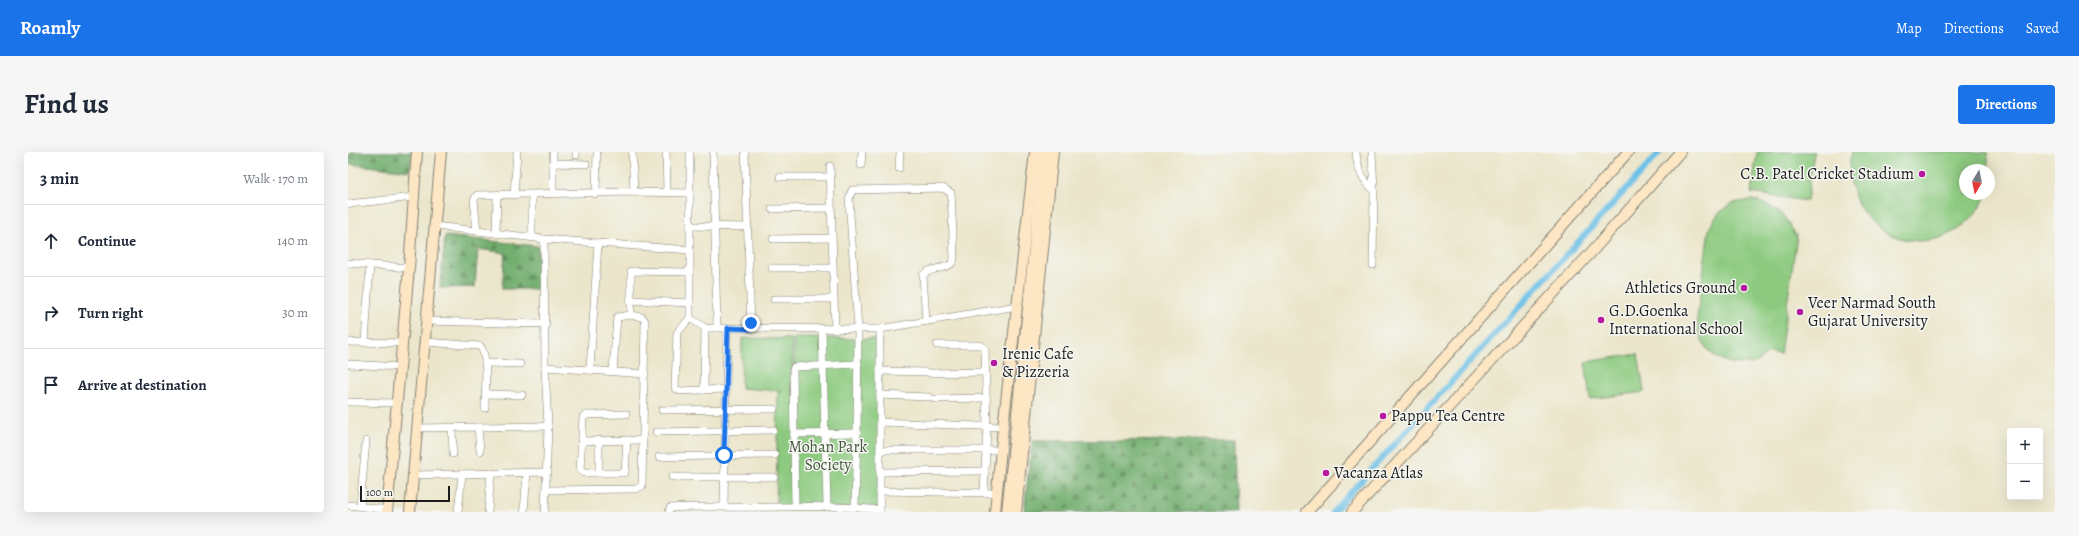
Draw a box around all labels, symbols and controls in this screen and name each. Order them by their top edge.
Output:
text: Roamly [20,15,80,41]
text: Map [1896,19,1922,38]
text: Directions [1944,19,2004,38]
text: Saved [2026,19,2059,38]
text: Find us [24,85,109,123]
button: Directions [1958,85,2055,124]
place label: C.B. Patel Cricket Stadium [1740,163,1914,185]
north arrow [1959,164,1995,200]
text: 3 min [40,167,79,190]
marker: C.B. Patel Cricket Stadium [1917,169,1927,179]
text: Walk · 170 m [243,170,308,187]
icon: ahead [40,230,62,252]
text: Continue [78,231,136,251]
text: 140 m [277,232,308,249]
place label: Athletics Ground [1624,277,1736,299]
marker: Athletics Ground [1739,283,1749,293]
place label: Veer Narmad South Gujarat University [1807,292,1937,332]
place label: G.D.Goenka International School [1609,300,1743,340]
icon: right [40,302,62,324]
text: Turn right [78,303,143,323]
text: 30 m [282,304,308,321]
marker: Veer Narmad South Gujarat University [1795,307,1805,317]
route end [742,314,760,332]
marker: G.D.Goenka International School [1596,315,1606,325]
place label: Irenic Cafe & Pizzeria [1002,343,1074,383]
marker: Irenic Cafe & Pizzeria [989,358,999,368]
icon: arrive [40,374,62,396]
text: Arrive at destination [78,375,207,395]
place label: Pappu Tea Centre [1391,405,1505,427]
marker: Pappu Tea Centre [1378,411,1388,421]
map controls [2007,428,2043,500]
button: + [2007,428,2043,464]
park label: Mohan Park Society [788,436,868,476]
route start [715,446,733,464]
place label: Vacanza Atlas [1333,462,1423,484]
button: − [2007,464,2043,500]
marker: Vacanza Atlas [1321,468,1331,478]
scale bar [360,484,450,503]
text: 100 m [366,485,393,500]

